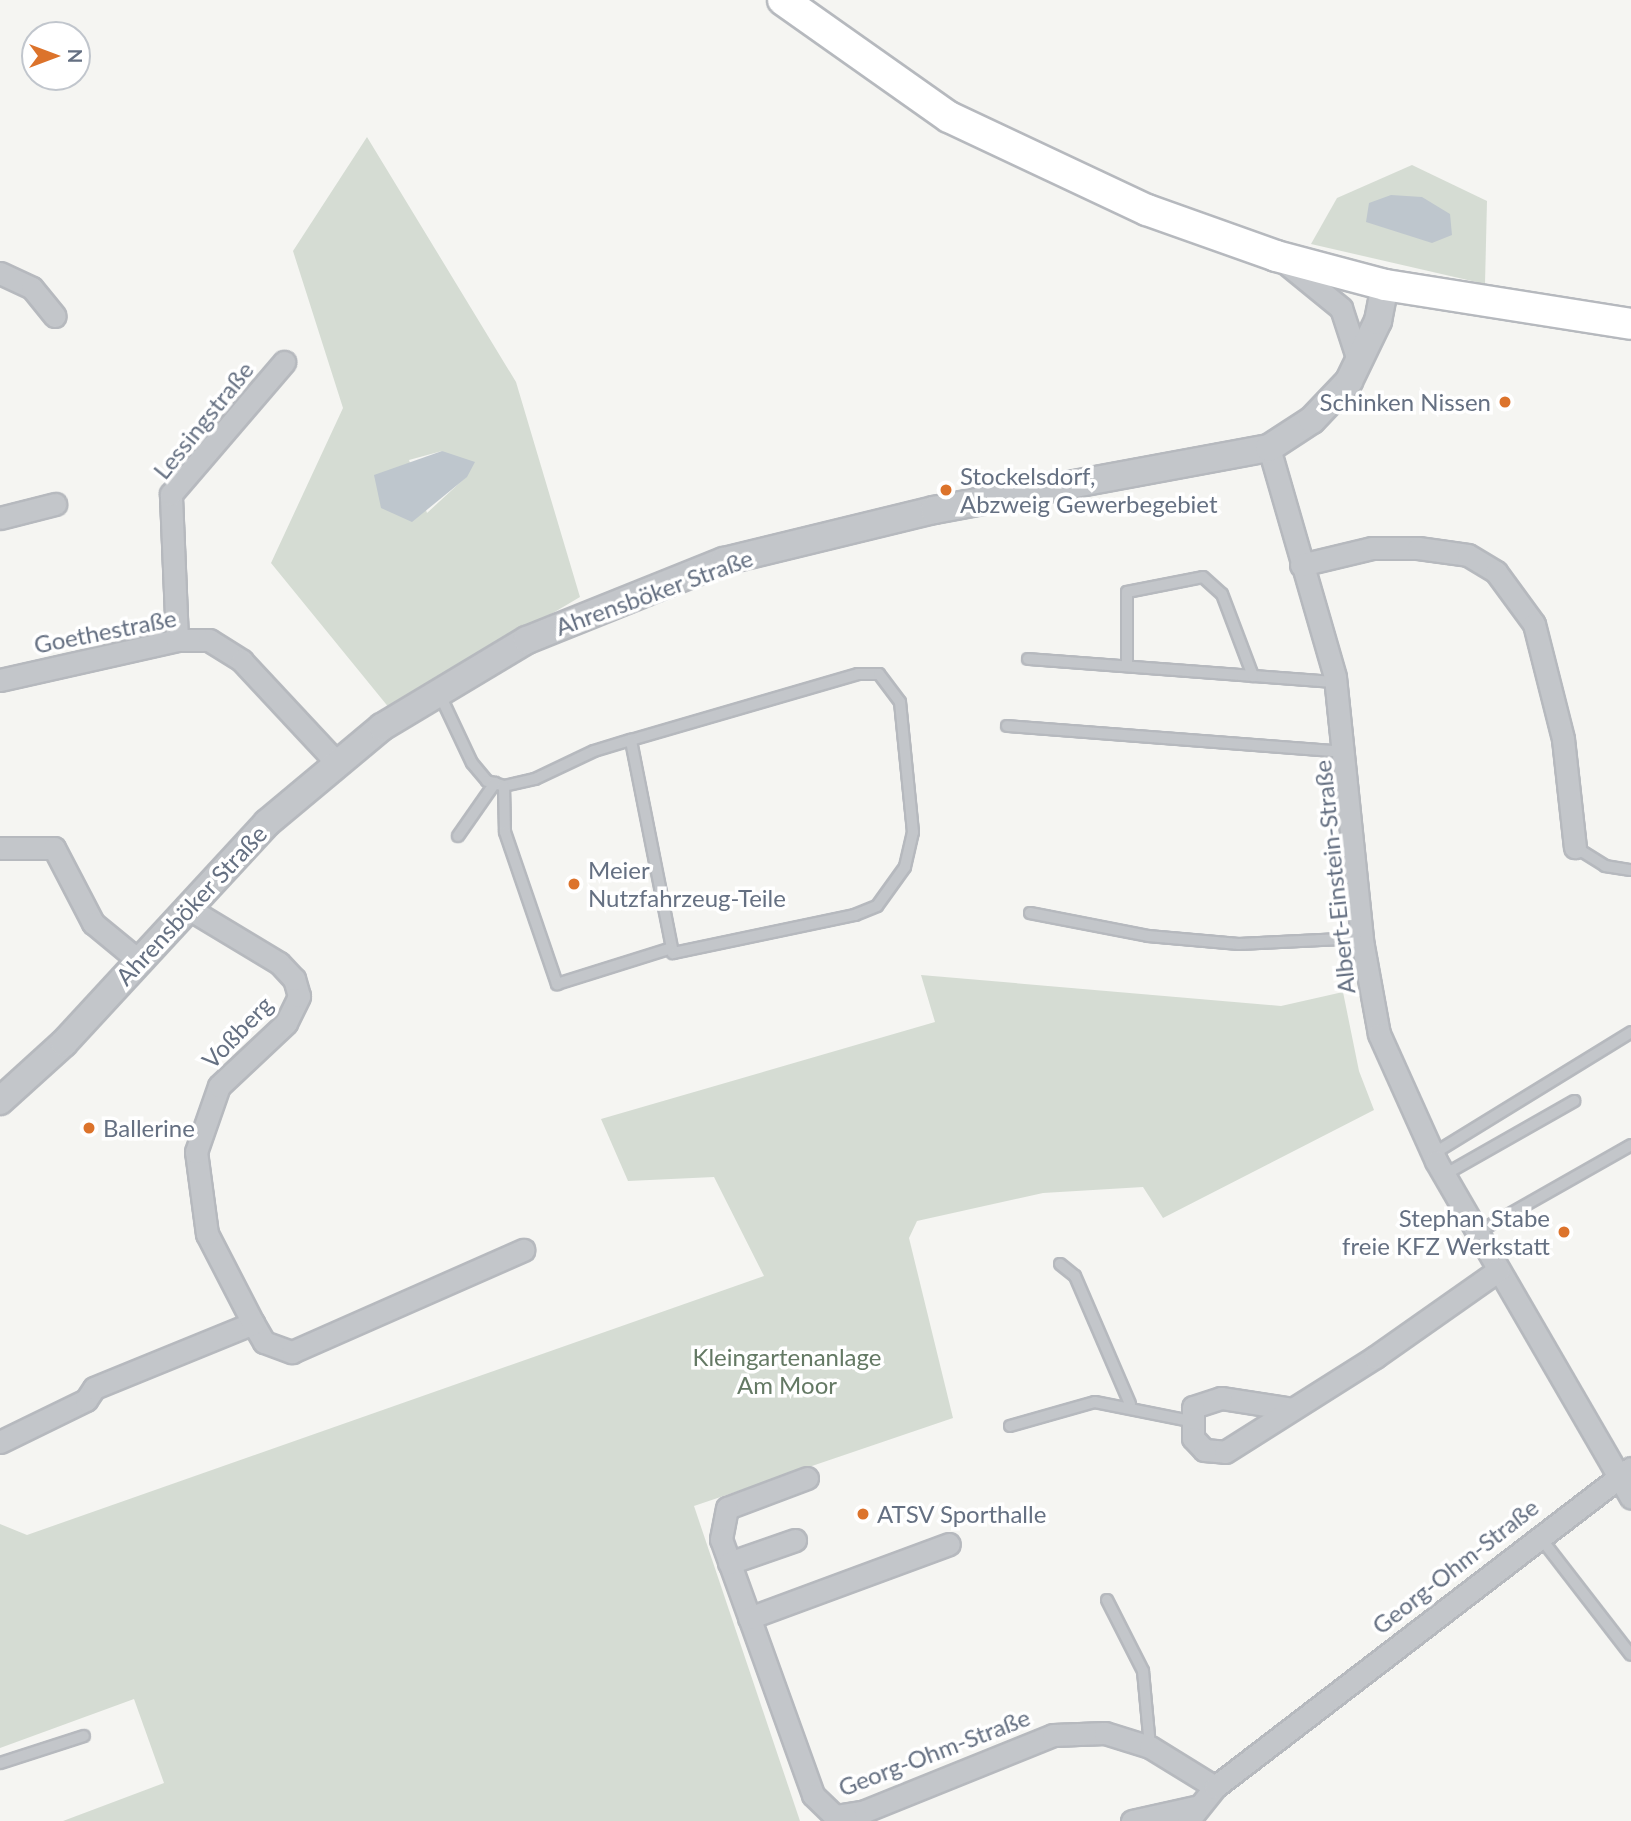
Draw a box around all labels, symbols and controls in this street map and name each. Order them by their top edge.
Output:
north arrow [21,21,91,91]
text: N [64,49,87,63]
street label: Lessingstraße [147,356,259,484]
place label: Schinken Nissen [1320,388,1491,416]
marker: Schinken Nissen [1497,394,1513,410]
place label: Stockelsdorf, Abzweig Gewerbegebiet [960,462,1218,518]
marker: Stockelsdorf, Abzweig Gewerbegebiet [938,482,954,498]
street label: Ahrensböker Straße [551,543,757,641]
street label: Goethestraße [31,603,179,659]
street label: Albert-Einstein-Straße [1307,759,1361,995]
street label: Ahrensböker Straße [109,819,273,991]
place label: Meier Nutzfahrzeug-Teile [588,856,786,912]
marker: Meier Nutzfahrzeug-Teile [566,876,582,892]
street label: Voßberg [196,990,278,1074]
place label: Ballerine [103,1114,195,1142]
marker: Ballerine [81,1120,97,1136]
place label: Stephan Stabe freie KFZ Werkstatt [1342,1204,1550,1260]
marker: Stephan Stabe freie KFZ Werkstatt [1556,1224,1572,1240]
park label: Kleingartenanlage Am Moor [692,1343,882,1399]
street label: Georg-Ohm-Straße [1366,1492,1544,1640]
place label: ATSV Sporthalle [877,1500,1047,1528]
marker: ATSV Sporthalle [855,1506,871,1522]
street label: Georg-Ohm-Straße [834,1702,1034,1802]

